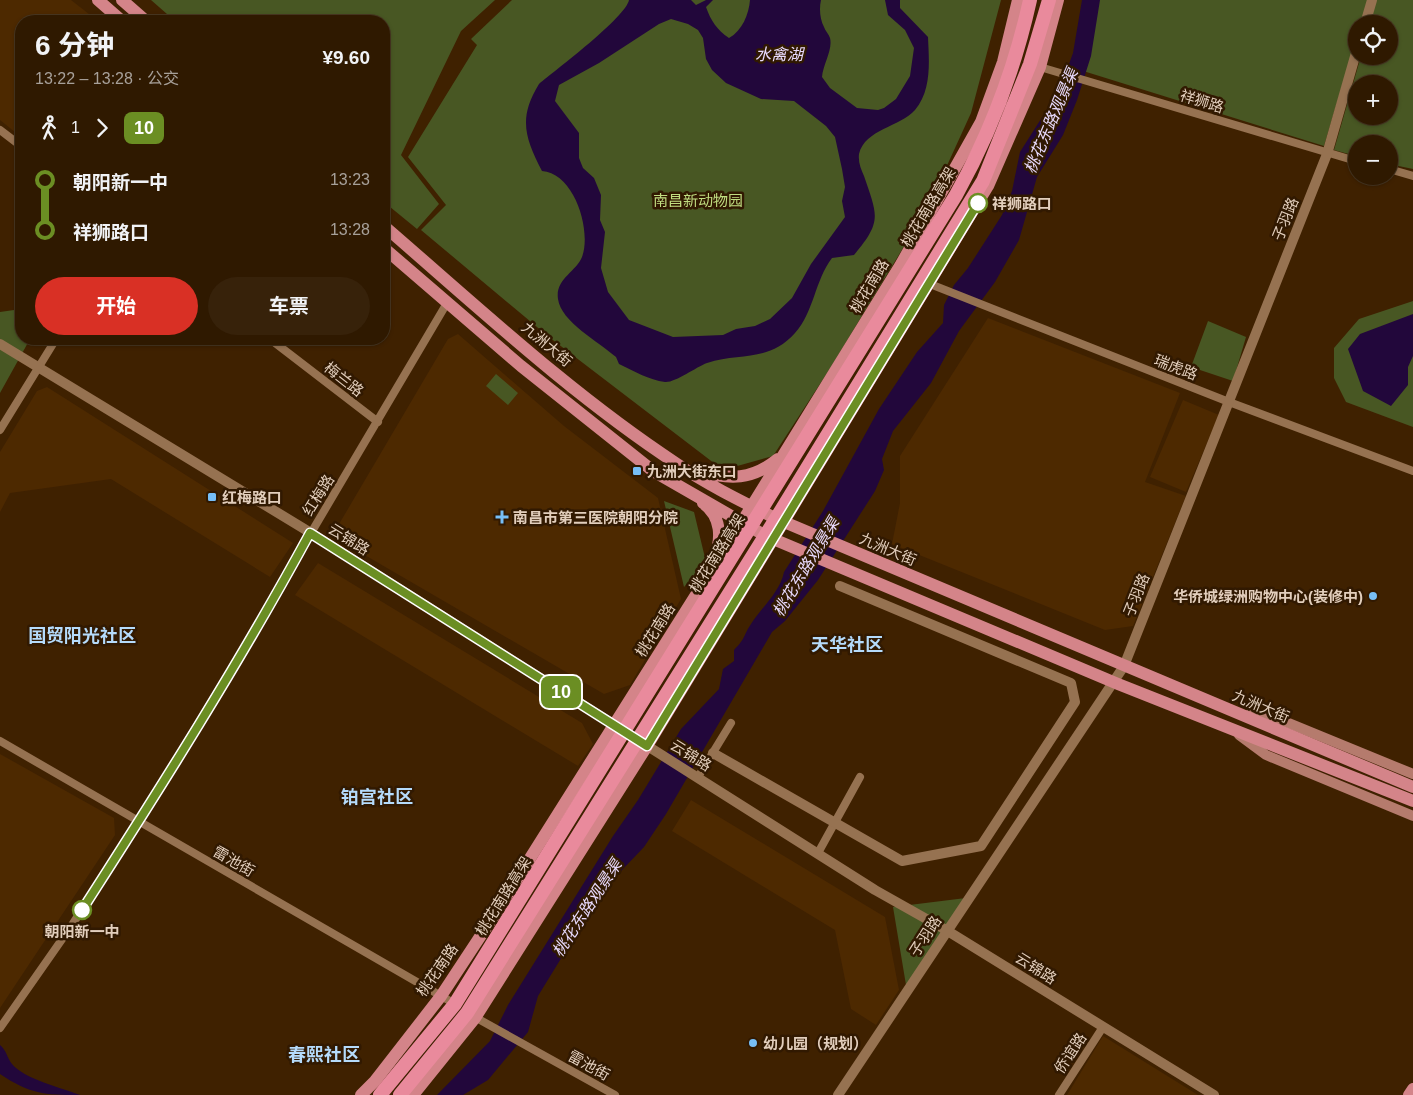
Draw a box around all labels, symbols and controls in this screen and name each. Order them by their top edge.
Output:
map controls [1348,15,1398,185]
button: locate [1348,15,1398,65]
text: 6 分钟 [35,30,114,61]
water label: 水禽湖 [755,46,806,63]
text: ¥9.60 [322,47,370,68]
water label: 桃花东路观景渠 [1021,64,1081,176]
text: 13:22 – 13:28 · 公交 [35,70,179,87]
button: + [1348,75,1398,125]
street label: 祥狮路 [1178,86,1226,116]
icon: walk [35,114,63,142]
icon: forward [88,114,116,142]
text: 10 [134,118,154,138]
text: 1 [71,119,80,136]
button: − [1348,135,1398,185]
street label: 桃花南路高架 [898,164,958,250]
text: 13:23 [330,171,370,188]
text: 朝阳新一中 [73,172,168,193]
park label: 南昌新动物园 [653,192,743,209]
marker: 祥狮路口 [968,193,988,213]
place label: 祥狮路口 [992,195,1052,212]
street label: 子羽路 [1269,195,1301,243]
text: 13:28 [330,221,370,238]
text: 祥狮路口 [73,222,149,243]
street label: 桃花南路 [846,256,892,316]
button: 开始 [35,277,198,335]
button: 车票 [208,277,370,335]
street label: 九洲大街 [519,318,575,370]
street label: 瑞虎路 [1152,351,1200,383]
street label: 梅兰路 [321,358,367,400]
place label: 九洲大街东口 [647,463,737,480]
marker: 九洲大街东口 [631,465,643,477]
street label: 红梅路 [299,471,337,519]
place label: 红梅路口 [222,489,282,506]
marker: 红梅路口 [206,491,218,503]
place label: 南昌市第三医院朝阳分院 [513,509,678,526]
marker: 南昌市第三医院朝阳分院 [495,510,509,524]
street label: 桃花南路高架 [686,510,748,596]
water label: 桃花东路观景渠 [770,513,843,619]
street label: 云锦路 [325,520,373,558]
street label: 九洲大街 [857,529,919,569]
street label: 子羽路 [1120,571,1152,619]
place label: 华侨城绿洲购物中心(装修中) [1173,588,1363,605]
marker: 华侨城绿洲购物中心(装修中) [1367,590,1379,602]
street label: 桃花南路 [632,600,678,660]
district label: 国贸阳光社区 [28,626,136,646]
district label: 天华社区 [811,635,883,655]
line badge: 10 [538,676,584,708]
text: 10 [551,682,571,702]
street label: 九洲大街 [1230,686,1292,726]
street label: 云锦路 [667,736,715,774]
district label: 铂宫社区 [341,787,413,807]
street label: 雷池街 [210,842,258,880]
street label: 桃花南路高架 [472,853,534,939]
water label: 桃花东路观景渠 [549,855,626,960]
marker: 朝阳新一中 [72,900,92,920]
street label: 子羽路 [906,912,944,960]
place label: 朝阳新一中 [44,923,120,940]
street label: 桃花南路 [413,941,461,999]
street label: 云锦路 [1012,949,1060,987]
street label: 侨谊路 [1051,1029,1089,1077]
place label: 幼儿园（规划） [763,1035,868,1052]
marker: 幼儿园（规划） [747,1037,759,1049]
district label: 春熙社区 [288,1045,360,1065]
street label: 雷池街 [565,1047,613,1083]

